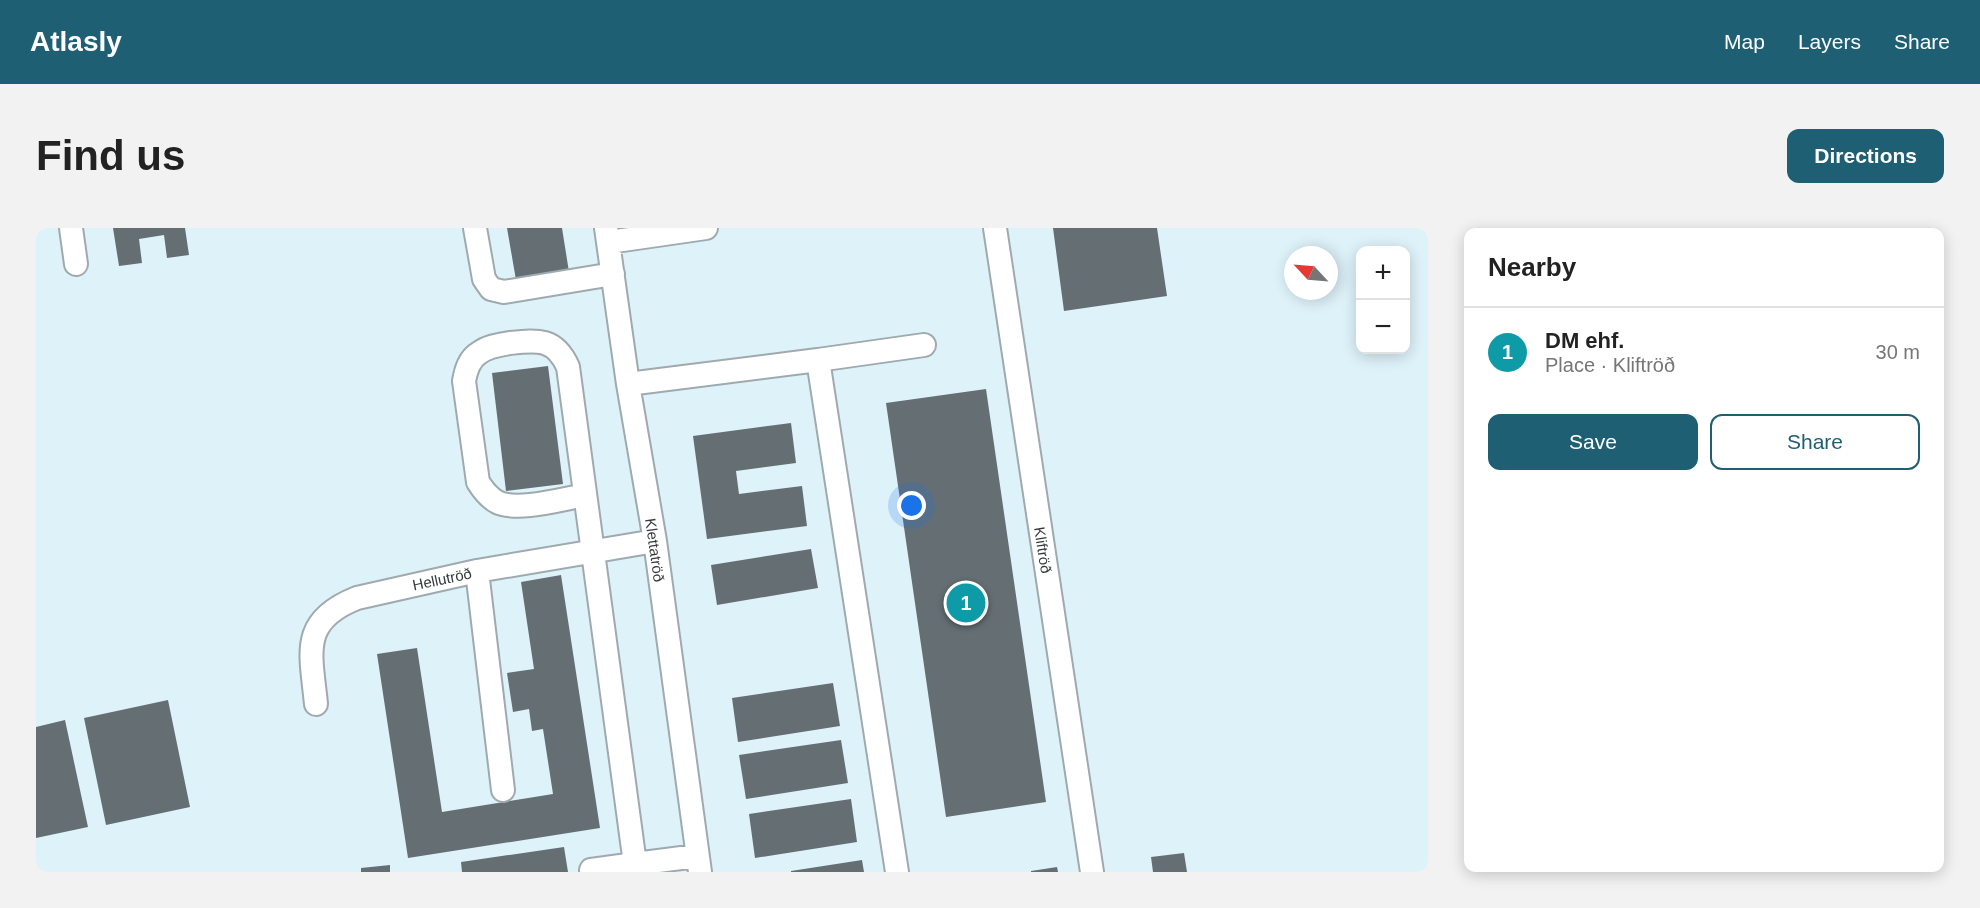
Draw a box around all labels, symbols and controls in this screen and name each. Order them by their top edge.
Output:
text: Atlasly [30,26,122,57]
text: Map [1724,30,1765,53]
text: Layers [1798,30,1861,53]
text: Share [1894,30,1950,53]
button: Directions [1787,129,1944,183]
text: Find us [36,132,185,179]
north arrow [1284,246,1338,300]
map controls [1356,246,1410,354]
button: + [1356,246,1410,300]
text: Nearby [1488,252,1576,282]
button: − [1356,300,1410,354]
text: DM ehf. [1545,328,1624,353]
text: 1 [1502,341,1513,363]
text: 30 m [1876,341,1920,363]
text: Place · Kliftröð [1545,354,1675,376]
button: Save [1488,414,1698,470]
button: Share [1710,414,1920,470]
your location [897,491,926,520]
street label: Klettatröð [642,517,668,583]
street label: Kliftröð [1031,526,1055,574]
street label: Hellutröð [411,564,473,594]
pin: 1 [946,580,986,626]

